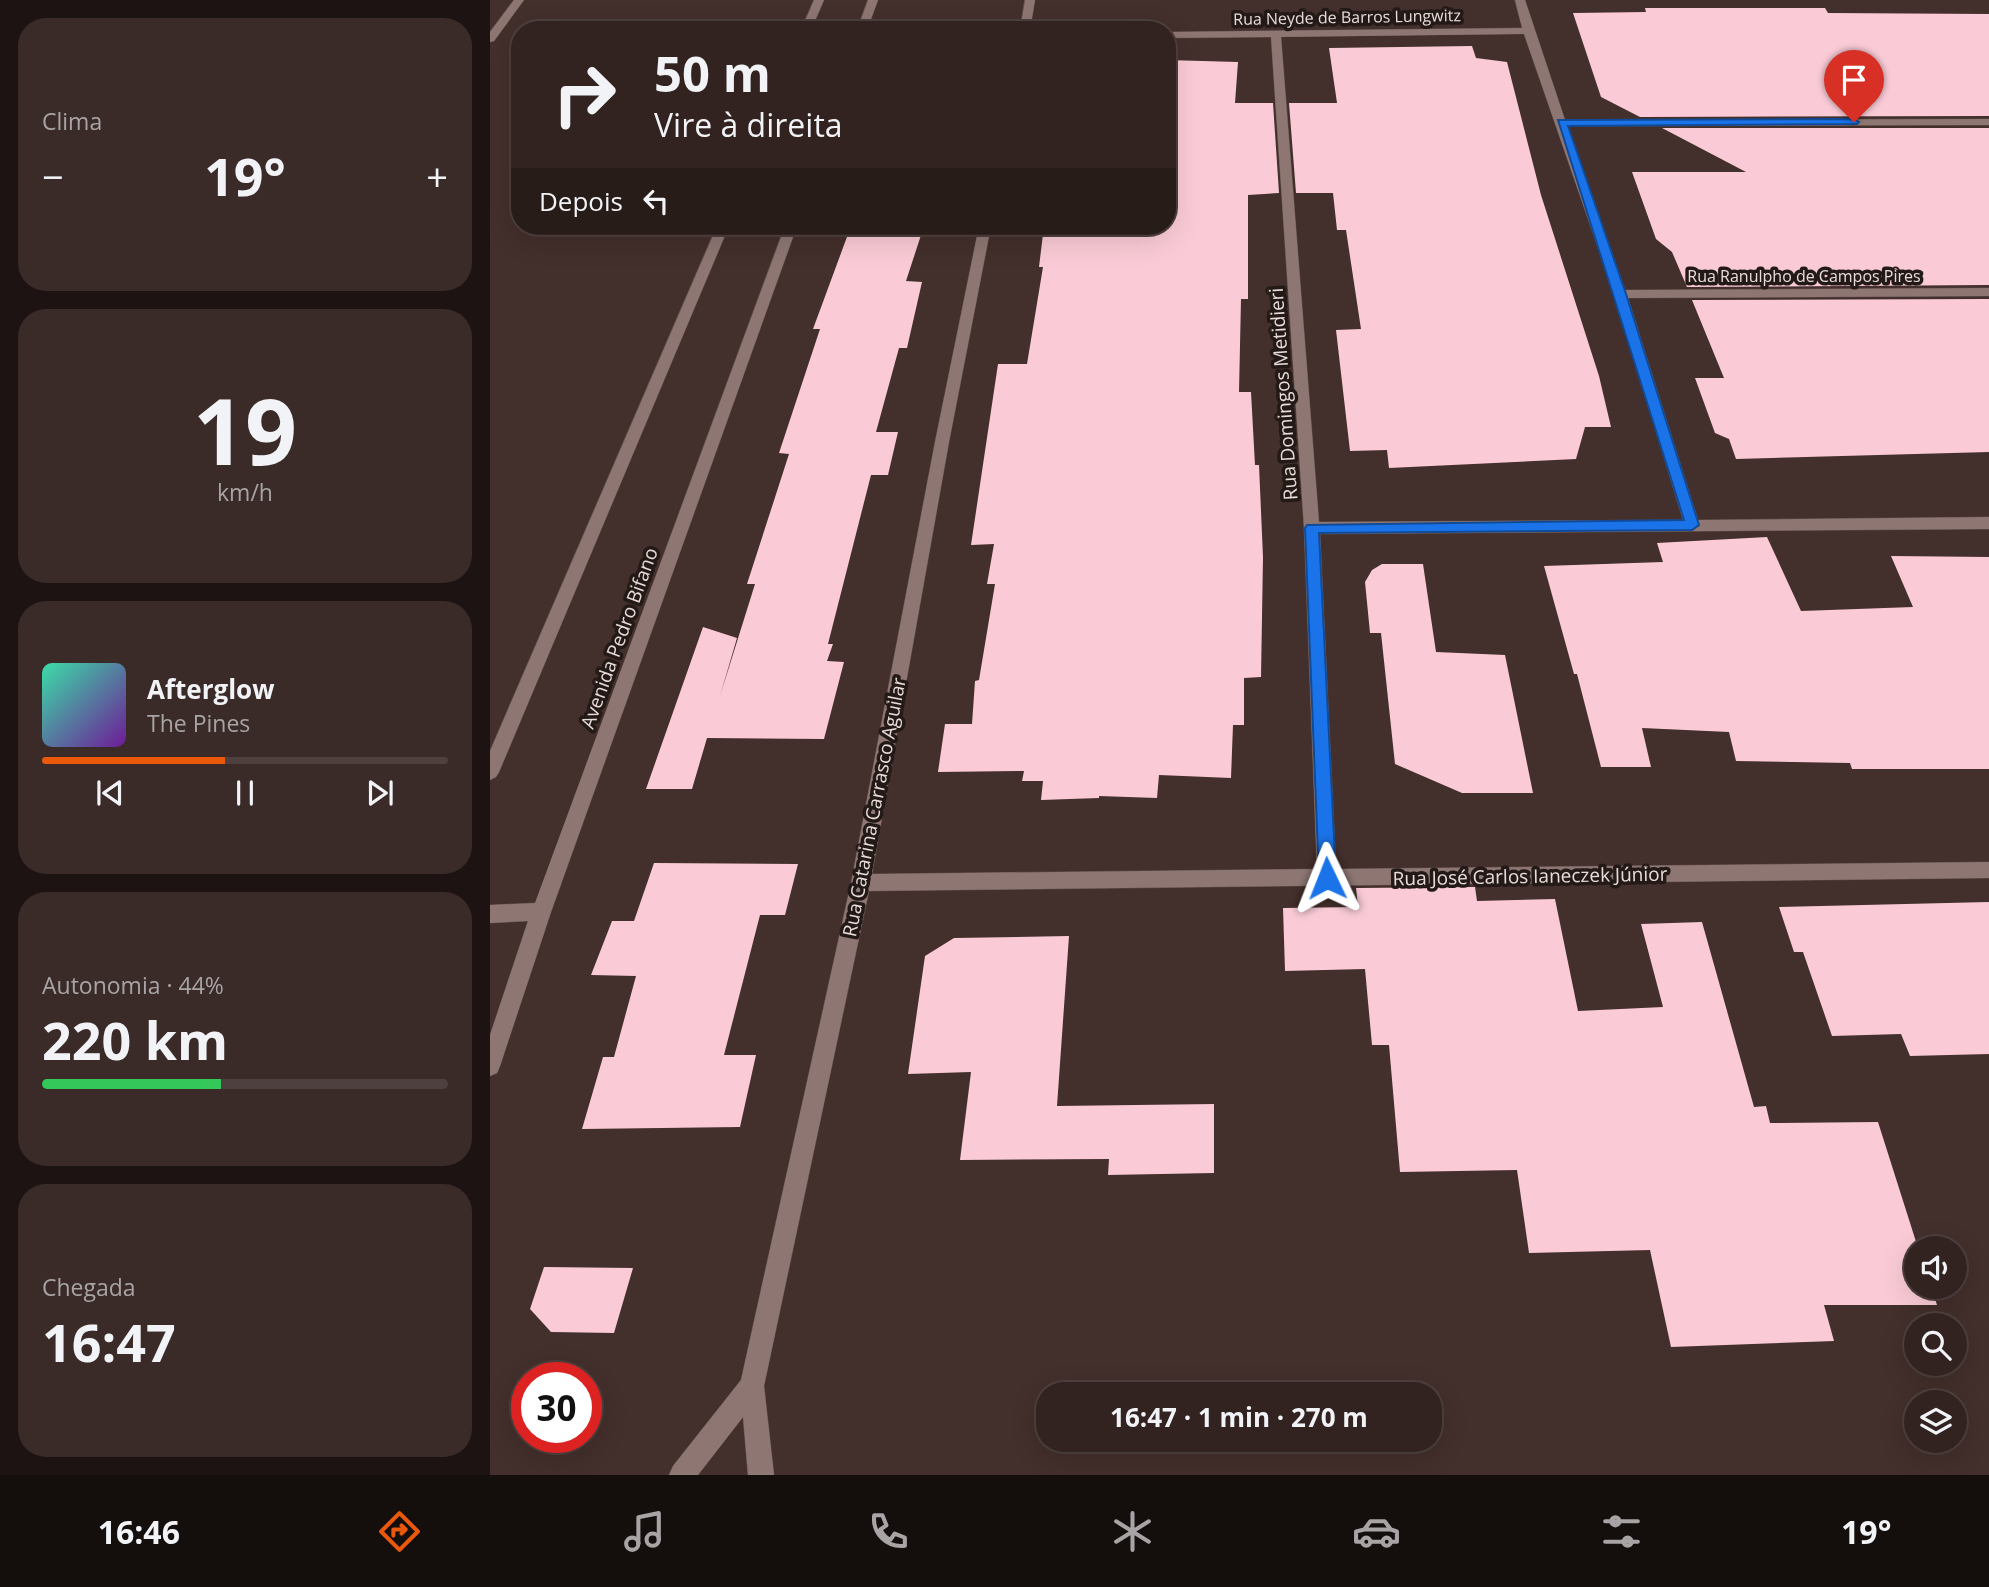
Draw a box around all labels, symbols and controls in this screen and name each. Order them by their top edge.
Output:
street label: Rua Neyde de Barros Lungwitz [1233,4,1461,30]
text: 50 m [654,40,771,106]
icon: right [539,49,630,140]
pin [1824,50,1884,122]
icon: arrive [1835,61,1873,99]
text: Vire à direita [654,103,843,146]
text: Clima [42,105,102,137]
text: 19° [204,140,286,211]
text: − [42,150,64,202]
text: + [426,150,448,202]
icon: left [637,182,675,220]
text: Depois [539,183,623,219]
street label: Rua Ranulpho de Campos Pires [1687,265,1921,287]
street label: Rua Domingos Metidieri [1263,287,1303,501]
text: 19 [193,368,297,492]
text: km/h [217,476,273,508]
street label: Avenida Pedro Bifano [574,544,664,732]
text: Afterglow [147,671,274,707]
street label: Rua Catarina Carrasco Aguilar [836,675,912,939]
text: The Pines [147,707,250,739]
icon: previous [91,774,129,812]
icon: pause [226,774,264,812]
icon: next [361,774,399,812]
position arrow [1290,841,1364,915]
street label: Rua José Carlos Ianeczek Júnior [1392,861,1668,891]
text: Autonomia · 44% [42,969,224,1001]
text: 220 km [42,1004,228,1075]
map controls [1904,1236,1967,1453]
button: sound [1904,1236,1967,1299]
text: Chegada [42,1271,136,1303]
text: 16:47 [42,1306,176,1377]
button: search [1904,1313,1967,1376]
speed limit sign: 30 [511,1362,602,1453]
button: layers [1904,1390,1967,1453]
text: 16:47 · 1 min · 270 m [1110,1399,1368,1435]
icon: directions [375,1507,424,1556]
icon: music [620,1507,669,1556]
icon: phone [864,1507,913,1556]
icon: climate [1108,1507,1157,1556]
icon: car [1352,1507,1401,1556]
icon: filters [1597,1507,1646,1556]
text: 16:46 [98,1510,180,1553]
text: 19° [1841,1510,1891,1553]

